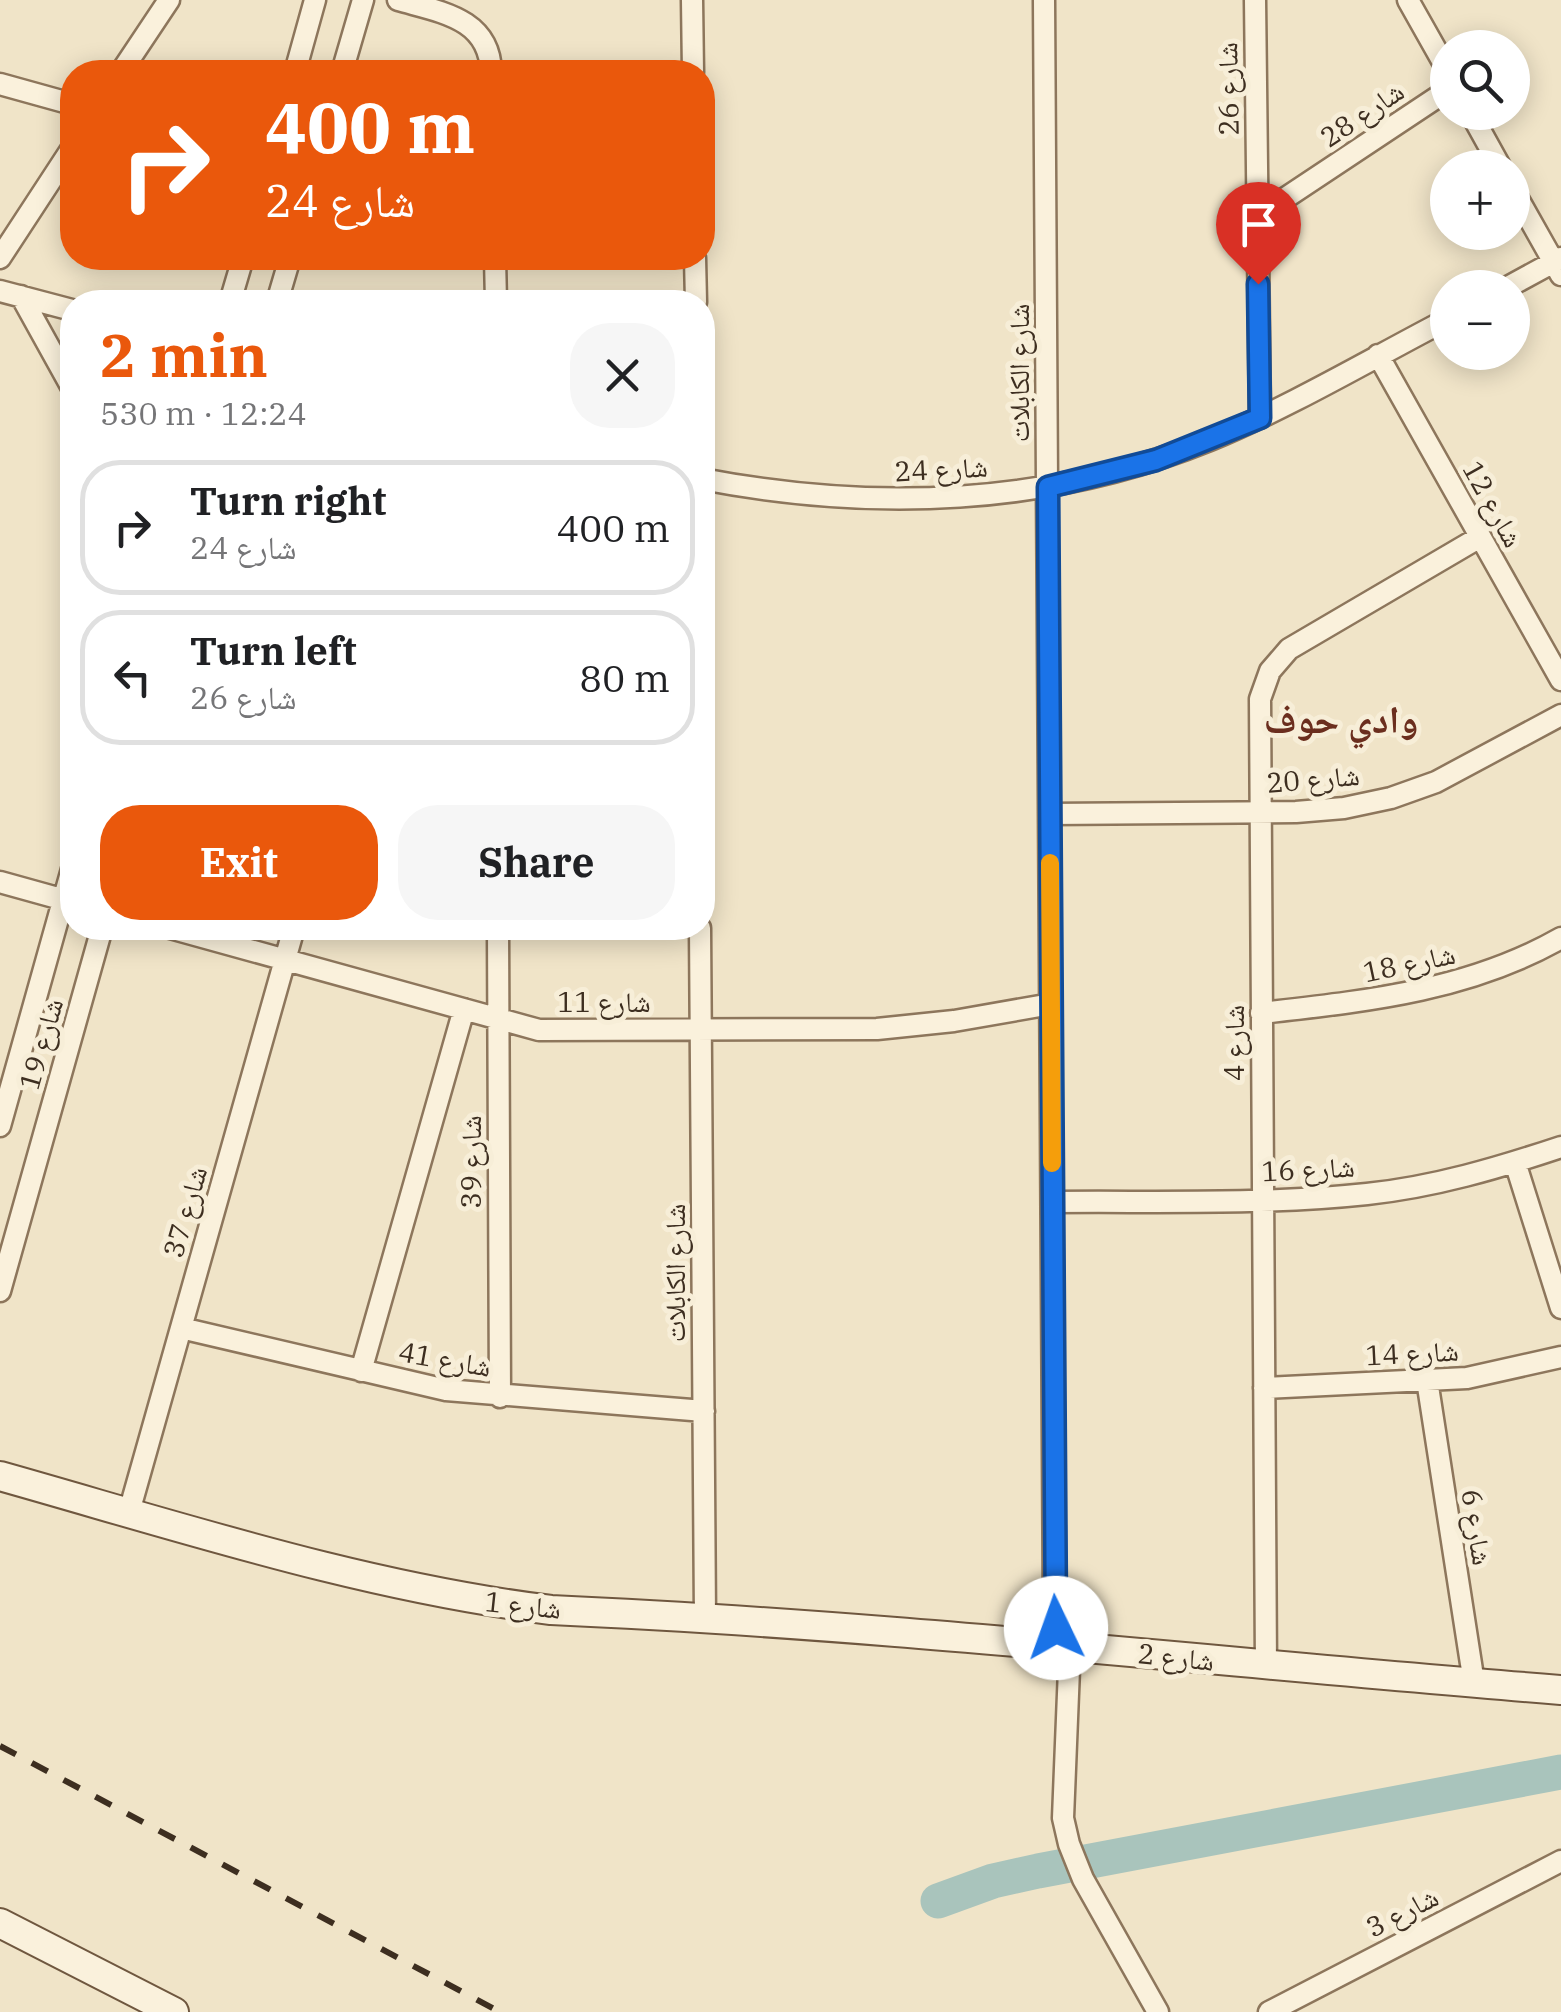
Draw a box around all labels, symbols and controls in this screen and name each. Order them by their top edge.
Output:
map controls [1430,30,1530,370]
button: search [1430,30,1530,130]
street label: شارع 26 [1208,42,1247,136]
street label: شارع 28 [1313,72,1411,155]
text: 400 m [265,81,475,172]
icon: right [100,100,230,230]
button: + [1430,150,1530,250]
text: شارع 24 [265,171,415,229]
pin [1216,182,1301,285]
icon: arrive [1231,197,1286,252]
button: − [1430,270,1530,370]
street label: شارع الكابلات [1000,304,1037,442]
text: 2 min [100,315,268,394]
button: close [570,323,675,428]
text: 530 m · 12:24 [100,392,307,434]
street label: شارع 24 [893,448,989,489]
street label: شارع 12 [1455,454,1532,554]
text: Turn right [190,476,386,525]
icon: right [105,500,160,555]
text: 400 m [557,503,670,552]
text: شارع 24 [190,526,297,568]
text: Turn left [190,626,357,675]
icon: left [105,650,160,705]
text: 80 m [579,653,670,702]
text: شارع 26 [190,676,297,718]
district label: وادي حوف [1264,694,1418,749]
street label: شارع 20 [1265,756,1361,801]
button: Exit [100,805,378,920]
button: Share [398,805,675,920]
street label: شارع 18 [1359,935,1458,990]
street label: شارع 11 [557,983,651,1020]
street label: شارع 19 [10,994,71,1094]
street label: شارع 4 [1215,1005,1252,1081]
street label: شارع 39 [452,1115,489,1209]
street label: شارع 16 [1260,1148,1356,1189]
street label: شارع 37 [154,1162,215,1262]
street label: شارع الكابلات [656,1204,693,1342]
street label: شارع 41 [396,1332,494,1385]
street label: شارع 14 [1364,1332,1460,1373]
street label: شارع 6 [1453,1486,1502,1568]
position arrow [1004,1576,1108,1680]
street label: شارع 1 [483,1582,563,1627]
street label: شارع 2 [1136,1634,1216,1679]
street label: شارع 3 [1359,1878,1444,1945]

